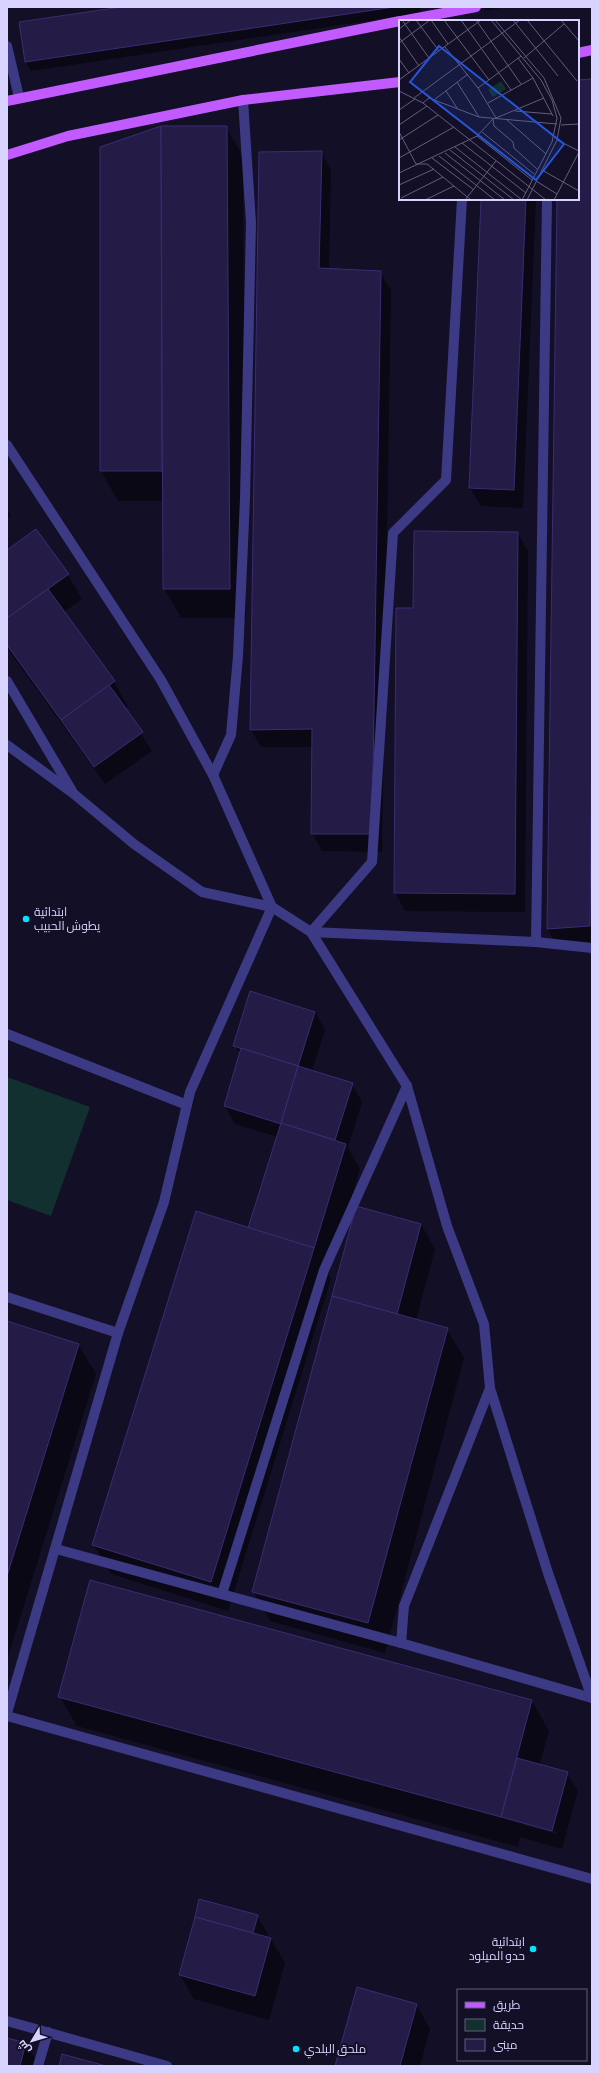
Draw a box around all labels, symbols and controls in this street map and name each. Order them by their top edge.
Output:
inset map [399,20,579,200]
place label: ابتدائية يطوش الحبيب [34,906,101,933]
marker: ابتدائية يطوش الحبيب [21,914,31,924]
place label: ابتدائية حدو الميلود [469,1936,525,1963]
marker: ابتدائية حدو الميلود [528,1944,538,1954]
legend [457,1989,587,2061]
text: طريق [493,1999,521,2012]
text: حديقة [493,2019,524,2032]
north arrow [12,2021,52,2061]
text: ش [16,2037,34,2056]
text: مبنى [493,2039,518,2052]
place label: ملحق البلدي [304,2043,366,2059]
marker: ملحق البلدي [291,2044,301,2054]

